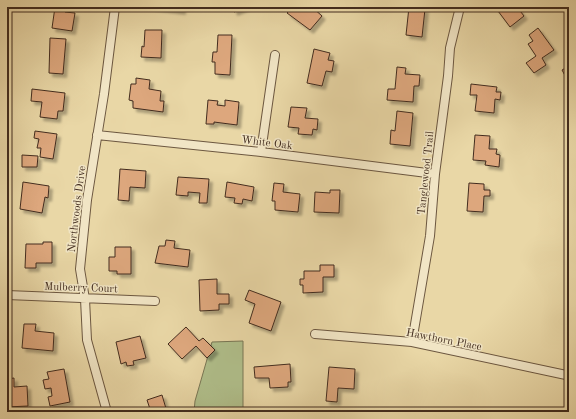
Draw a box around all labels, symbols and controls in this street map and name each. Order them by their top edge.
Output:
street label: Tanglewood Trail [417,131,436,216]
street label: White Oak [241,135,293,152]
street label: Northwoods Drive [67,165,88,253]
street label: Mulberry Court [44,282,118,295]
street label: Hawthorn Place [405,328,483,353]

